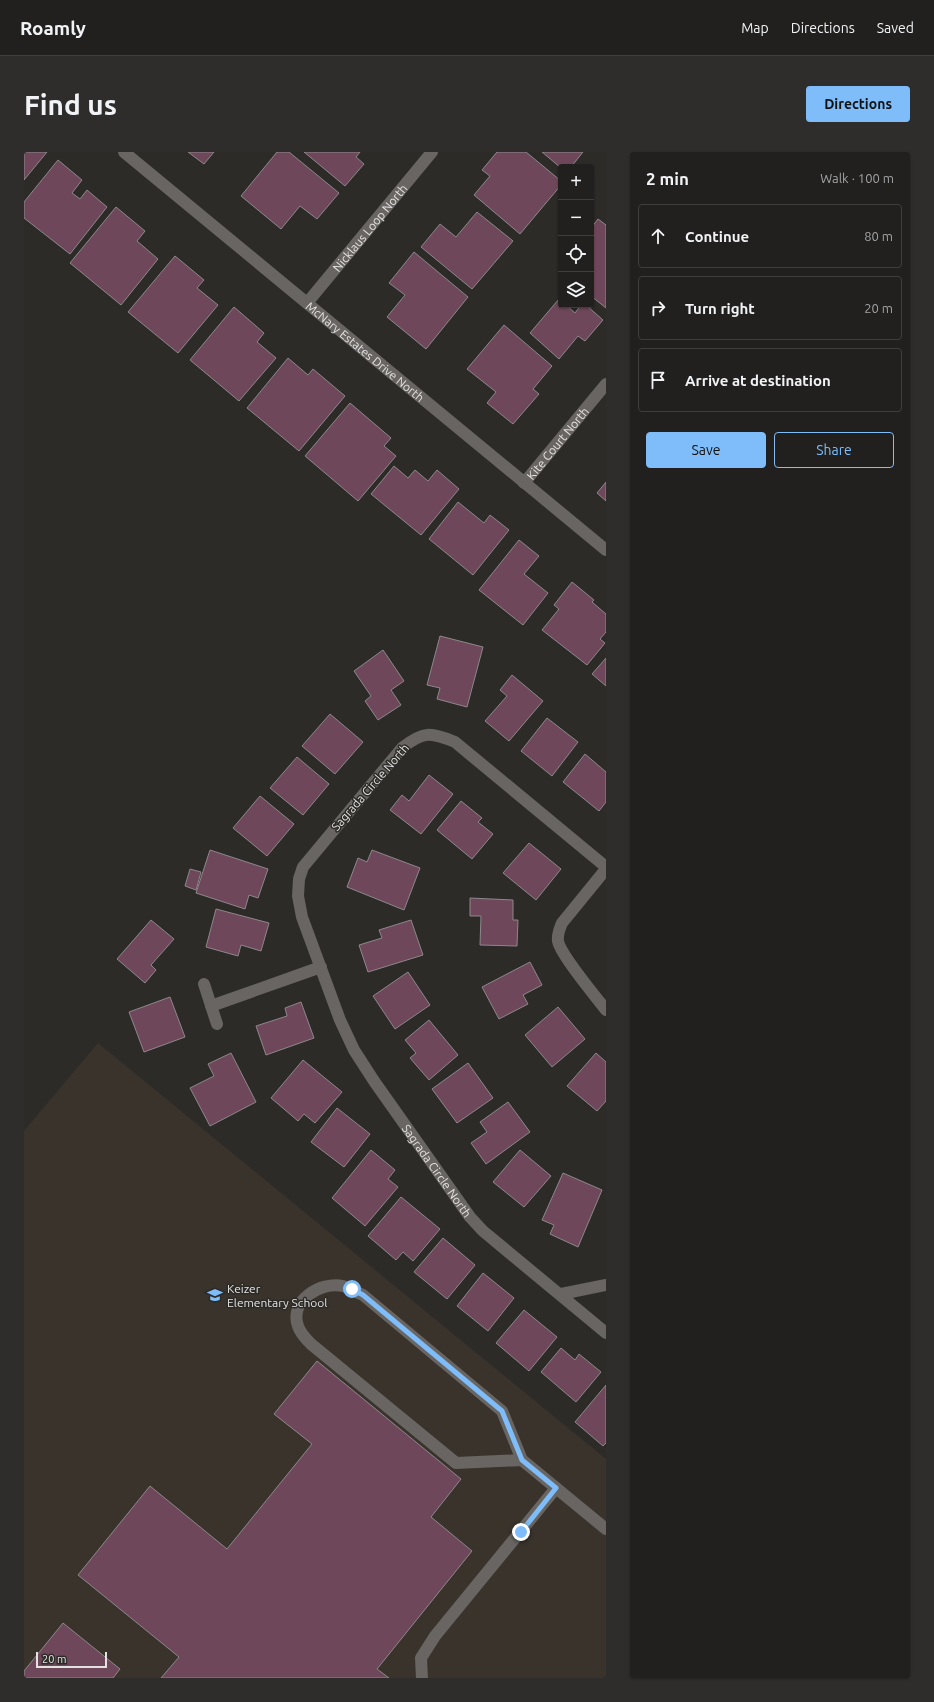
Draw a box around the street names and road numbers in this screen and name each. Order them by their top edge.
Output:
street label: Nicklaus Loop North [330,181,409,274]
street label: McNary Estates Drive North [304,299,427,404]
street label: Kite Court North [524,404,591,482]
street label: Sagrada Circle North [329,741,411,833]
street label: Sagrada Circle North [400,1122,474,1220]

